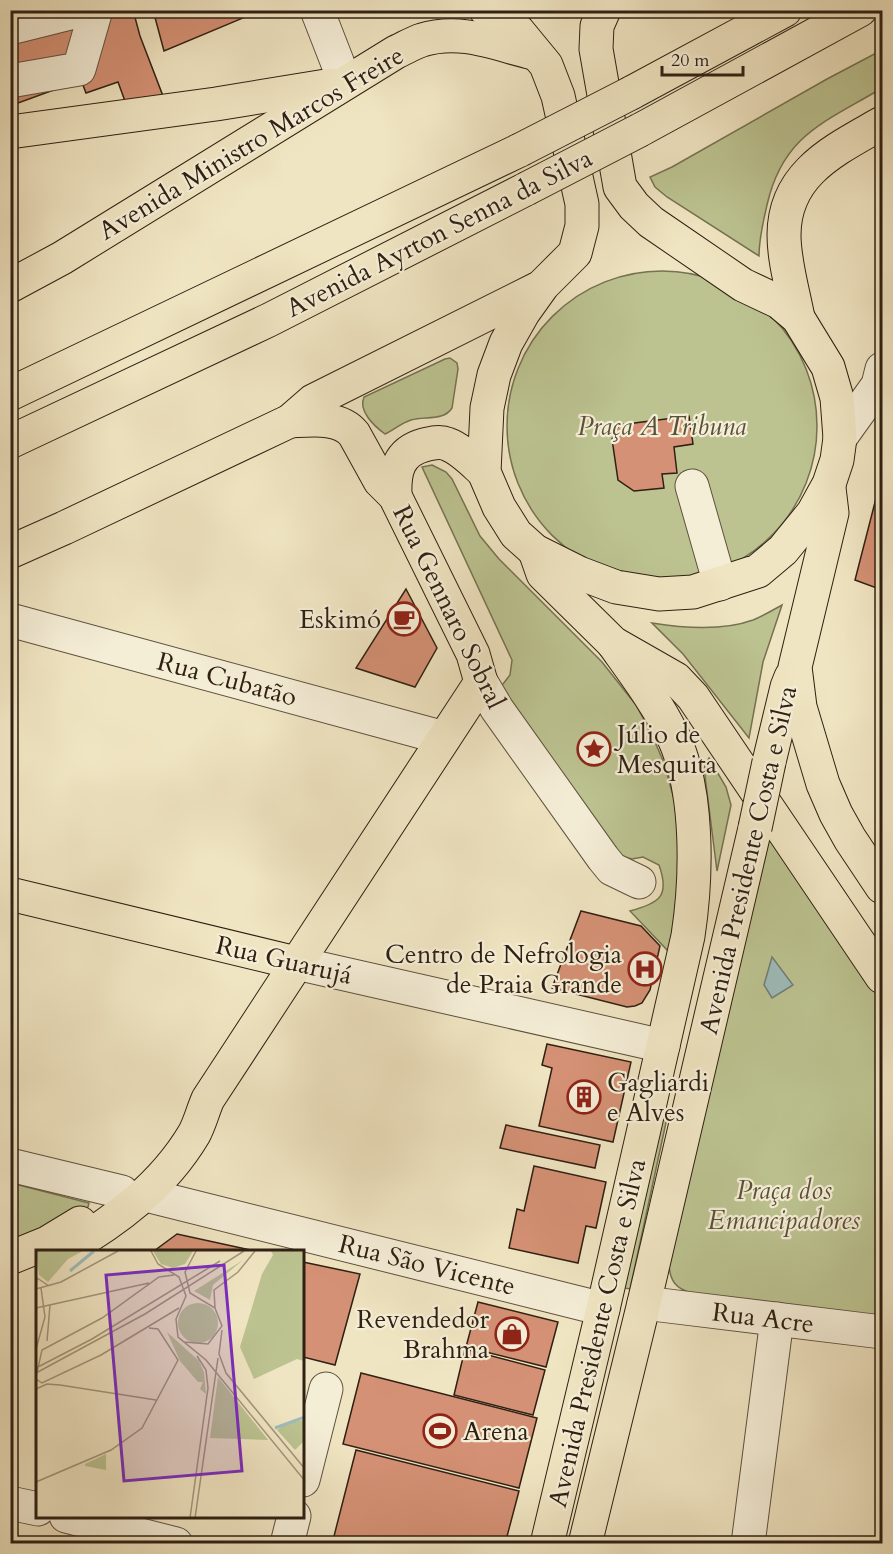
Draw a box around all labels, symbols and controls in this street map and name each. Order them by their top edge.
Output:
street label: Avenida Ministro Marcos Freire [92,38,410,248]
scale bar [662,39,743,77]
text: 20 m [671,48,710,73]
street label: Avenida Ayrton Senna da Silva [280,140,598,326]
park label: Praça A Tribuna [578,409,747,444]
street label: Rua Gennaro Sobral [384,499,514,715]
cafe icon: Eskimó [386,601,422,637]
place label: Eskimó [299,602,381,637]
street label: Rua Cubatão [153,644,301,714]
street label: Avenida Presidente Costa e Silva [691,682,805,1038]
place label: Júlio de Mesquita [613,717,717,782]
place icon: Júlio de Mesquita [576,731,612,767]
street label: Rua Guarujá [212,927,356,993]
place label: Centro de Nefrologia de Praia Grande [385,937,622,1002]
hospital icon: Centro de Nefrologia de Praia Grande [627,951,663,987]
place label: Gagliardi e Alves [607,1065,709,1130]
building icon: Gagliardi e Alves [566,1079,602,1115]
street label: Avenida Presidente Costa e Silva [540,1155,654,1511]
park label: Praça dos Emancipadores [708,1173,860,1238]
street label: Rua São Vicente [335,1226,519,1304]
inset map [36,1250,304,1518]
street label: Rua Acre [710,1294,816,1342]
place label: Revendedor Brahma [356,1302,490,1367]
shop icon: Revendedor Brahma [494,1316,530,1352]
sports icon: Arena [422,1413,458,1449]
place label: Arena [463,1414,529,1449]

